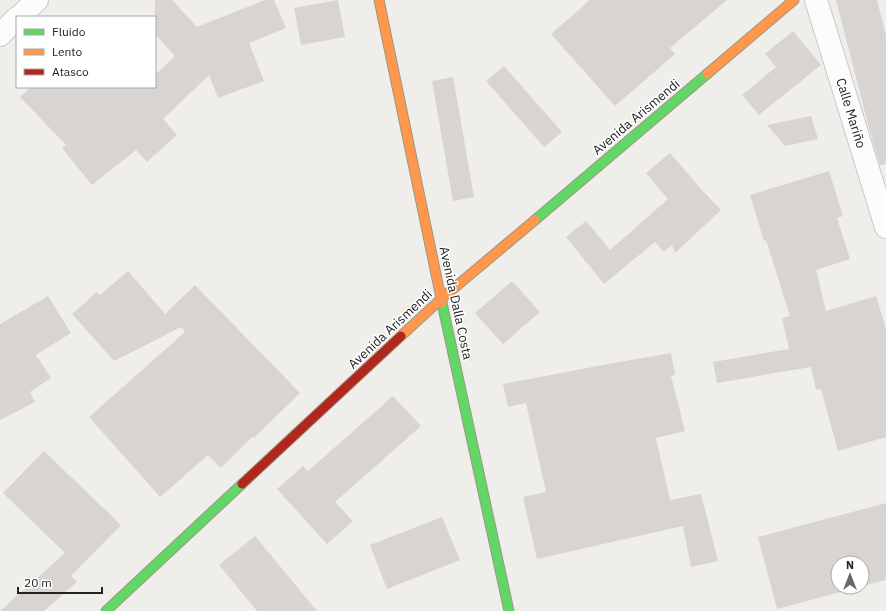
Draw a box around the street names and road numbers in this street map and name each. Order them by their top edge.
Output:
street label: Avenida Arismendi [589,75,683,159]
street label: Calle Mariño [832,76,870,150]
street label: Avenida Dalla Costa [436,245,476,361]
street label: Avenida Arismendi [344,286,436,372]

